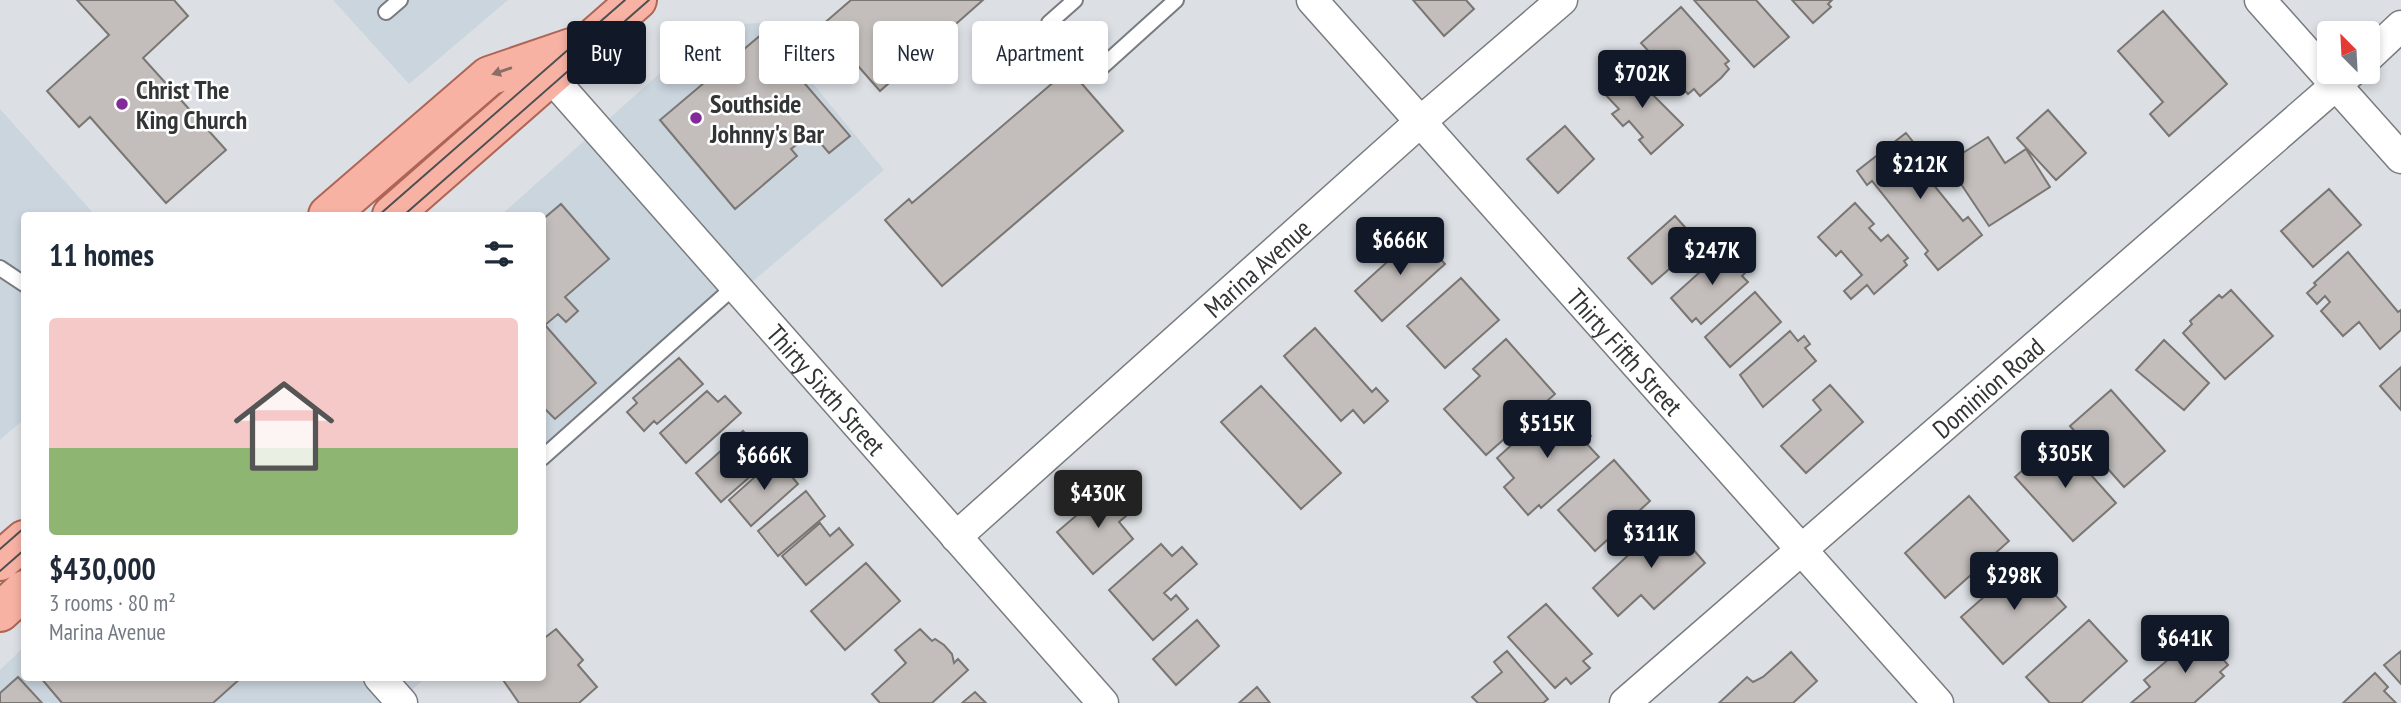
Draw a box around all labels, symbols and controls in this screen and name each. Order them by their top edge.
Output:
chip: Buy [567,21,646,84]
chip: Rent [660,21,745,84]
chip: Filters [759,21,859,84]
chip: New [873,21,958,84]
chip: Apartment [972,21,1108,84]
north arrow [2317,21,2380,84]
map controls [2317,21,2380,84]
pin: $702K [1593,50,1691,110]
text: $702K [1614,58,1670,87]
one-way arrow [491,66,512,77]
place label: Christ The King Church [136,73,247,136]
place label: Southside Johnny's Bar [709,87,824,150]
marker: Christ The King Church [114,96,130,112]
marker: Southside Johnny's Bar [688,110,704,126]
pin: $212K [1871,142,1969,201]
text: $212K [1892,149,1948,178]
street label: Marina Avenue [1197,211,1317,324]
pin: $666K [1351,218,1449,277]
text: $666K [1372,225,1428,254]
pin: $247K [1663,228,1761,287]
text: 11 homes [49,235,154,274]
icon: filters [480,235,518,273]
text: $247K [1684,235,1740,264]
street label: Thirty Fifth Street [1560,281,1690,422]
street label: Thirty Sixth Street [760,317,893,462]
street label: Dominion Road [1925,330,2051,445]
icon: home [221,363,347,489]
pin: $515K [1498,400,1596,460]
text: $515K [1519,408,1575,437]
pin: $305K [2016,430,2114,490]
pin: $666K [715,433,813,492]
text: $305K [2037,438,2093,467]
text: $666K [736,440,792,469]
pin: $430K [1049,470,1147,530]
text: $430K [1070,478,1126,507]
pin: $311K [1602,510,1700,570]
text: $311K [1623,518,1679,547]
text: $430,000 [49,549,156,588]
pin: $298K [1965,552,2063,612]
text: $298K [1986,560,2042,589]
text: 3 rooms · 80 m² [49,588,176,617]
pin: $641K [2136,616,2234,675]
text: Marina Avenue [49,617,166,646]
text: $641K [2157,623,2213,652]

